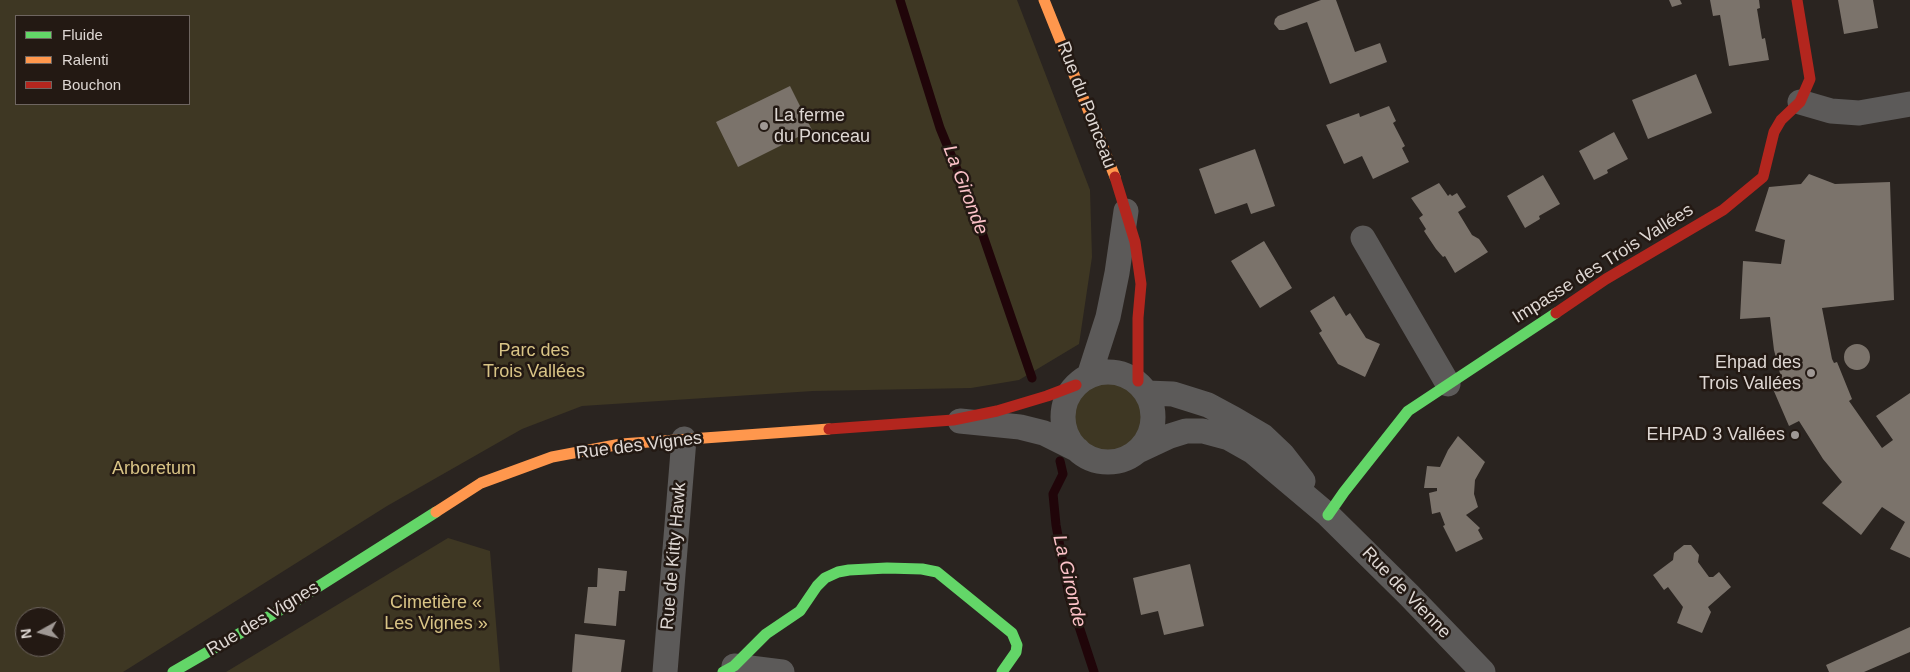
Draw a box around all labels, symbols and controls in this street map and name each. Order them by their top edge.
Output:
legend [15,15,190,105]
text: Fluide [62,26,103,43]
street label: Rue du Ponceau [1052,39,1120,171]
text: Ralenti [62,51,109,68]
text: Bouchon [62,76,121,93]
place label: La ferme du Ponceau [774,105,870,148]
marker: La ferme du Ponceau [758,120,770,132]
water label: La Gironde [938,142,992,238]
street label: Impasse des Trois Vallées [1509,199,1697,329]
park label: Parc des Trois Vallées [483,340,585,382]
place label: Ehpad des Trois Vallées [1699,352,1801,394]
marker: Ehpad des Trois Vallées [1805,367,1817,379]
place label: EHPAD 3 Vallées [1647,424,1785,446]
street label: Rue des Vignes [575,428,703,464]
marker: EHPAD 3 Vallées [1789,429,1801,441]
park label: Arboretum [112,458,196,480]
street label: Rue de Kitty Hawk [657,481,691,631]
water label: La Gironde [1047,533,1091,629]
street label: Rue de Vienne [1357,543,1455,643]
street label: Rue des Vignes [203,577,323,661]
park label: Cimetière « Les Vignes » [384,592,488,634]
north arrow [15,607,65,657]
text: N [18,628,35,640]

